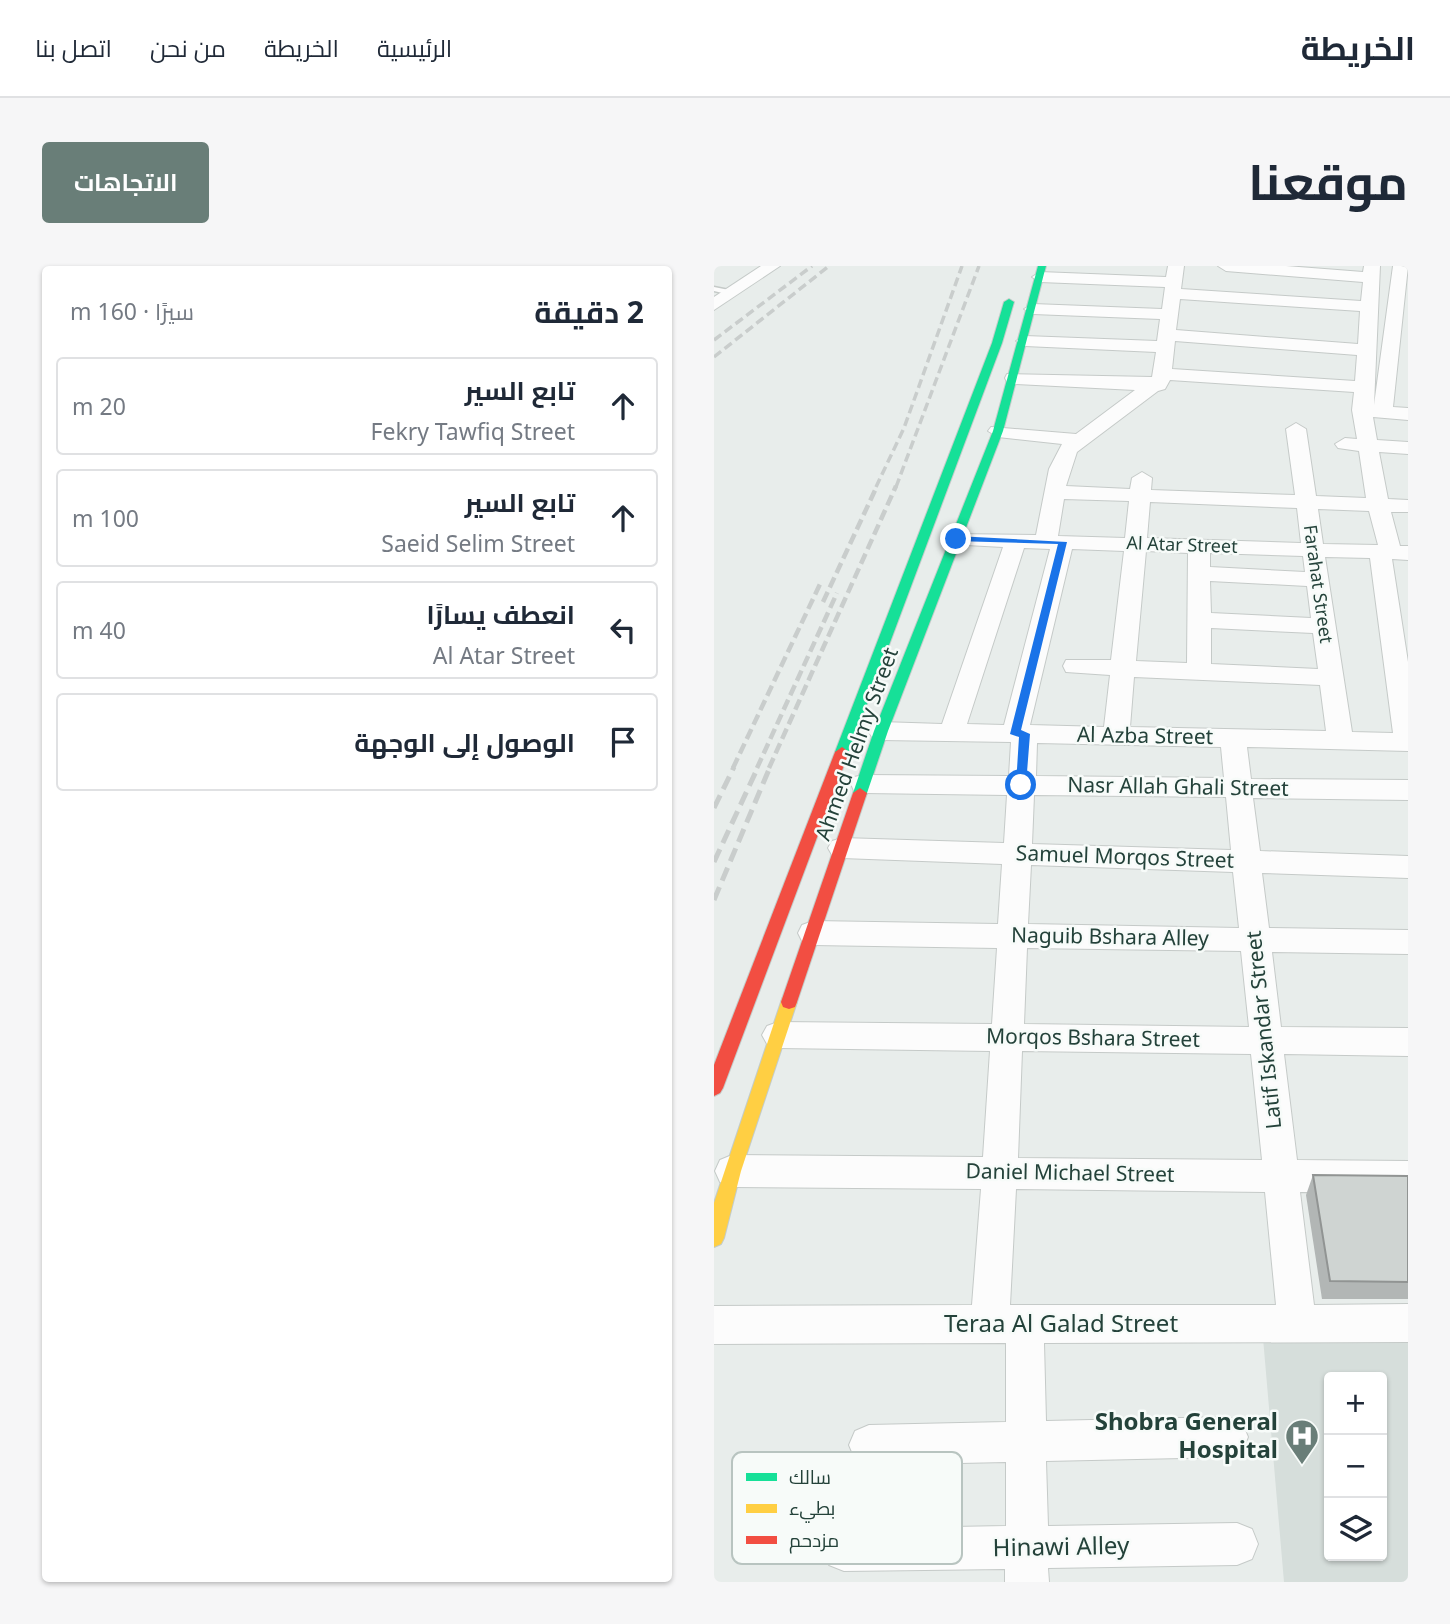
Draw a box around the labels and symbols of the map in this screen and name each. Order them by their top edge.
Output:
route end [940,523,971,554]
street label: Farahat Street [1299,523,1339,645]
street label: Al Atar Street [1126,530,1239,558]
street label: Ahmed Helmy Street [808,643,904,844]
street label: Al Azba Street [1077,720,1214,750]
route start [1005,769,1036,800]
street label: Nasr Allah Ghali Street [1067,770,1289,802]
street label: Samuel Morqos Street [1015,838,1235,874]
street label: Naguib Bshara Alley [1011,920,1209,952]
street label: Latif Iskandar Street [1239,929,1287,1131]
street label: Morqos Bshara Street [986,1021,1201,1053]
street label: Daniel Michael Street [965,1156,1175,1188]
street label: Teraa Al Galad Street [944,1306,1178,1339]
place label: Shobra General Hospital [1095,1404,1278,1465]
hospital icon: Shobra General Hospital [1283,1417,1321,1466]
legend [732,1452,962,1564]
text: سالك [789,1464,831,1490]
text: بطيء [789,1495,835,1523]
text: مزدحم [789,1527,839,1554]
street label: Hinawi Alley [992,1528,1130,1563]

